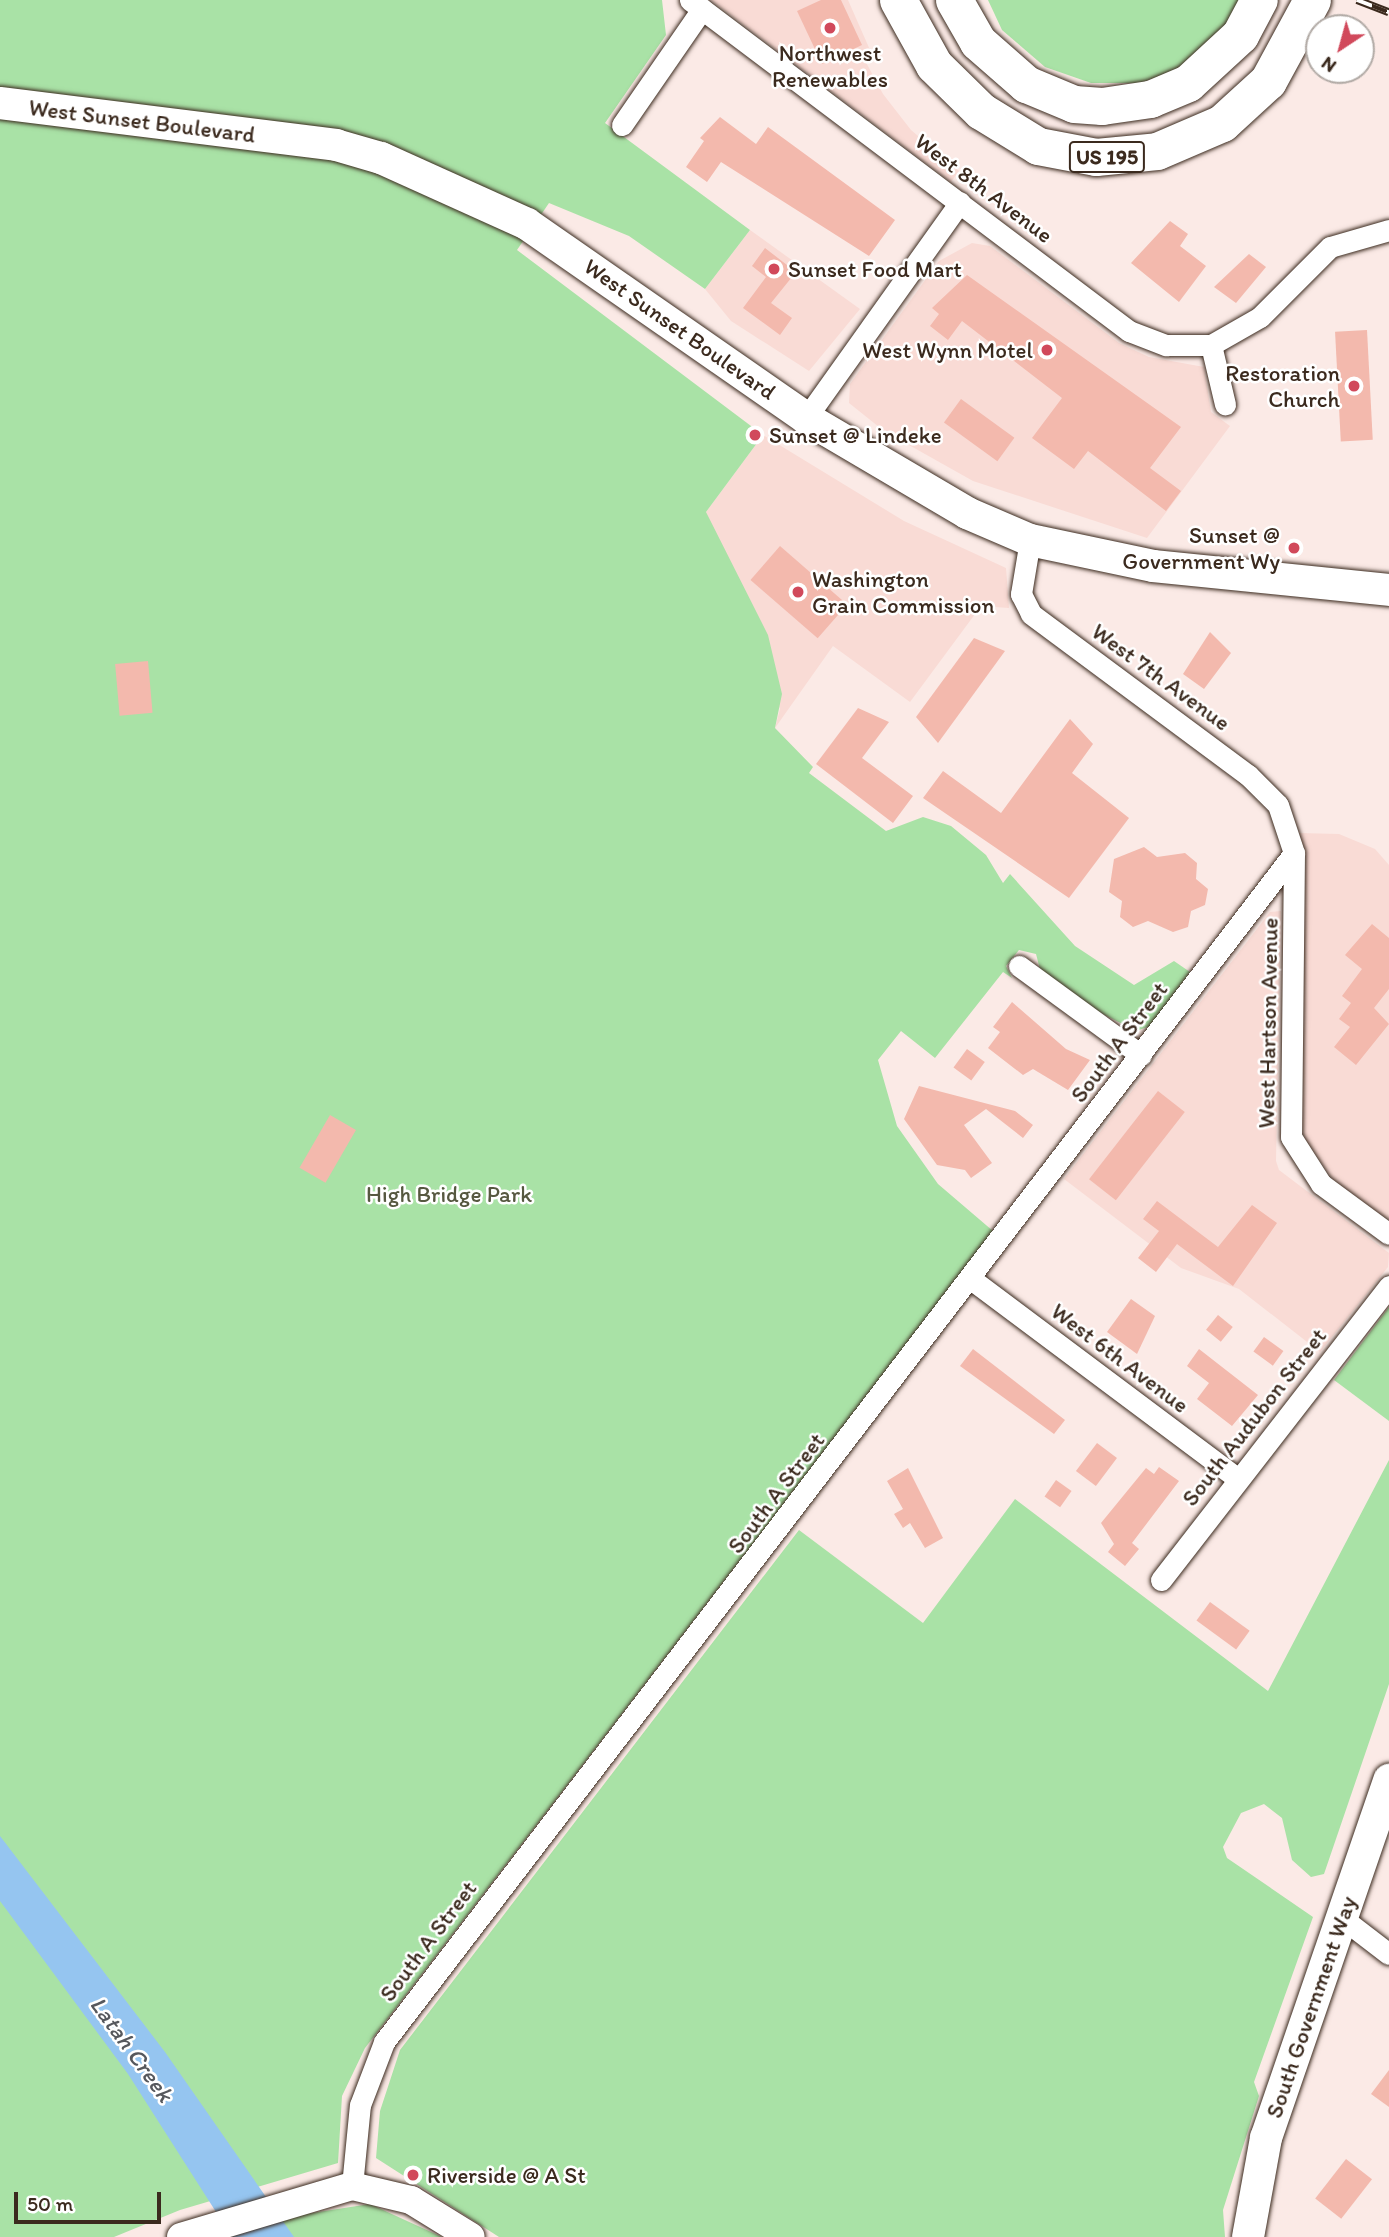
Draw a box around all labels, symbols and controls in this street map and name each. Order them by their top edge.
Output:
north arrow [1305,14,1375,84]
marker: Northwest Renewables [822,20,838,36]
place label: Northwest Renewables [772,39,888,93]
text: N [1317,52,1340,78]
street label: West Sunset Boulevard [27,93,257,149]
street label: West 8th Avenue [910,128,1058,248]
road number: US 195 [1068,140,1146,174]
street label: West Sunset Boulevard [578,252,782,406]
place label: Sunset Food Mart [788,255,962,283]
marker: Sunset Food Mart [766,261,782,277]
place label: West Wynn Motel [863,336,1033,364]
marker: West Wynn Motel [1039,342,1055,358]
place label: Restoration Church [1225,359,1340,413]
marker: Restoration Church [1346,378,1362,394]
place label: Sunset @ Lindeke [769,421,942,449]
marker: Sunset @ Lindeke [747,427,763,443]
place label: Sunset @ Government Wy [1122,521,1280,575]
marker: Sunset @ Government Wy [1286,540,1302,556]
place label: Washington Grain Commission [812,565,993,619]
marker: Washington Grain Commission [790,584,806,600]
street label: West 7th Avenue [1087,618,1235,736]
street label: West Hartson Avenue [1252,917,1284,1129]
street label: South A Street [1065,976,1173,1108]
park label: High Bridge Park [366,1180,532,1208]
street label: West 6th Avenue [1046,1298,1194,1418]
street label: South Audubon Street [1176,1323,1332,1511]
street label: South A Street [722,1427,830,1559]
street label: South A Street [374,1875,482,2007]
street label: South Government Way [1260,1893,1362,2121]
water label: Latah Creek [84,1991,180,2107]
place label: Riverside @ A St [427,2161,586,2189]
marker: Riverside @ A St [405,2167,421,2183]
scale bar [18,2178,164,2222]
text: 50 m [27,2191,73,2216]

